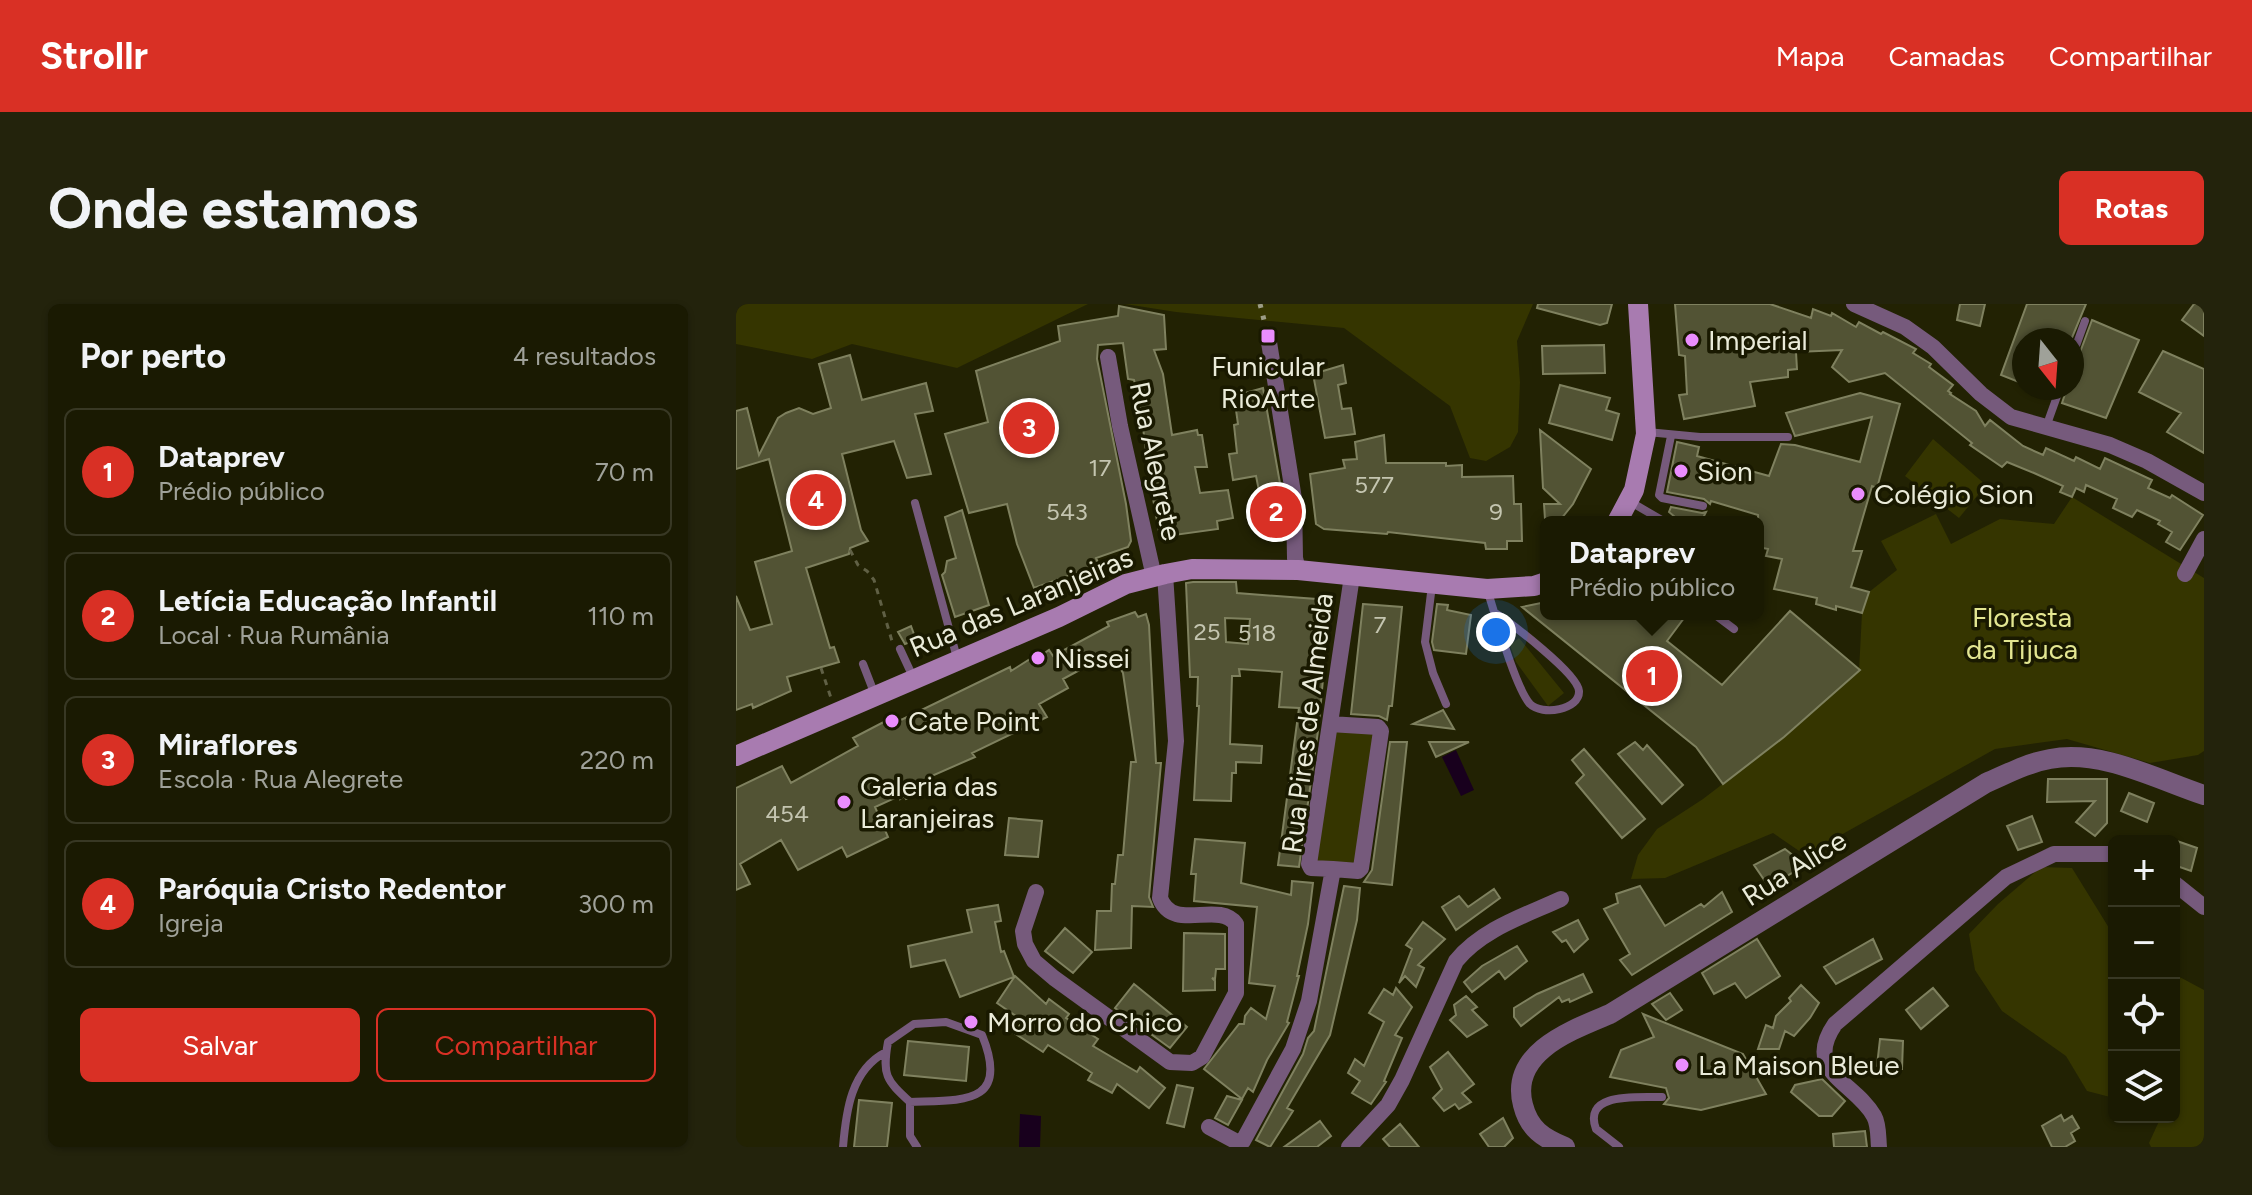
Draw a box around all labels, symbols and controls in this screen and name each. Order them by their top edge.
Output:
text: Strollr [40,33,148,79]
text: Mapa [1776,39,1845,73]
text: Camadas [1889,39,2005,73]
text: Compartilhar [2049,39,2212,73]
button: Rotas [2059,171,2204,245]
text: Onde estamos [48,175,418,242]
place label: Imperial [1708,323,1808,357]
marker: Funicular RioArte [1259,327,1277,345]
north arrow [2012,328,2084,400]
marker: Imperial [1683,331,1701,349]
text: Por perto [80,336,226,377]
text: 4 resultados [513,340,656,372]
place label: Funicular RioArte [1211,349,1325,415]
street label: Rua Alegrete [1123,378,1189,544]
pin: 3 [1003,398,1055,458]
text: Dataprev [158,438,285,475]
house number: 17 [1089,453,1112,482]
place label: Sion [1697,454,1753,488]
text: 1 [103,456,113,488]
text: 70 m [595,456,654,488]
marker: Sion [1672,462,1690,480]
pin: 4 [790,470,842,530]
house number: 577 [1354,470,1394,499]
text: Prédio público [158,475,325,507]
place label: Colégio Sion [1874,477,2034,511]
pin: 2 [1250,482,1302,542]
marker: Colégio Sion [1849,485,1867,503]
house number: 543 [1046,497,1088,526]
house number: 9 [1489,497,1503,526]
popup [1540,516,1764,620]
text: Dataprev [1569,534,1695,571]
street label: Rua das Laranjeiras [904,540,1138,664]
text: Prédio público [1569,571,1735,603]
text: Letícia Educação Infantil [158,582,497,619]
street label: Rua Pires de Almeida [1274,591,1340,855]
text: 2 [100,600,116,632]
text: 110 m [587,600,654,632]
park label: Floresta da Tijuca [1966,600,2078,666]
house number: 7 [1374,610,1387,639]
your location [1476,612,1516,652]
house number: 25 [1193,617,1221,646]
house number: 518 [1238,618,1276,647]
text: Local · Rua Rumânia [158,619,390,651]
place label: Nissei [1054,641,1130,675]
pin: 1 [1626,646,1678,706]
marker: Nissei [1029,649,1047,667]
place label: Cate Point [908,704,1040,738]
marker: Cate Point [883,712,901,730]
text: Miraflores [158,726,298,763]
text: 3 [101,744,115,776]
text: 220 m [580,744,654,776]
text: Escola · Rua Alegrete [158,763,403,795]
place label: Galeria das Laranjeiras [860,769,998,835]
marker: Galeria das Laranjeiras [835,793,853,811]
house number: 454 [765,799,809,828]
street label: Rua Alice [1736,823,1852,913]
map controls [2108,835,2180,1123]
button: + [2108,835,2180,907]
text: Paróquia Cristo Redentor [158,870,506,907]
text: 4 [100,888,116,920]
text: 300 m [578,888,654,920]
text: Igreja [158,907,224,939]
button: − [2108,907,2180,979]
button: locate [2108,979,2180,1051]
place label: Morro do Chico [987,1005,1182,1039]
button: Salvar [80,1008,360,1082]
button: Compartilhar [376,1008,656,1082]
marker: Morro do Chico [962,1013,980,1031]
place label: La Maison Bleue [1698,1048,1900,1082]
button: layers [2108,1051,2180,1123]
marker: La Maison Bleue [1673,1056,1691,1074]

